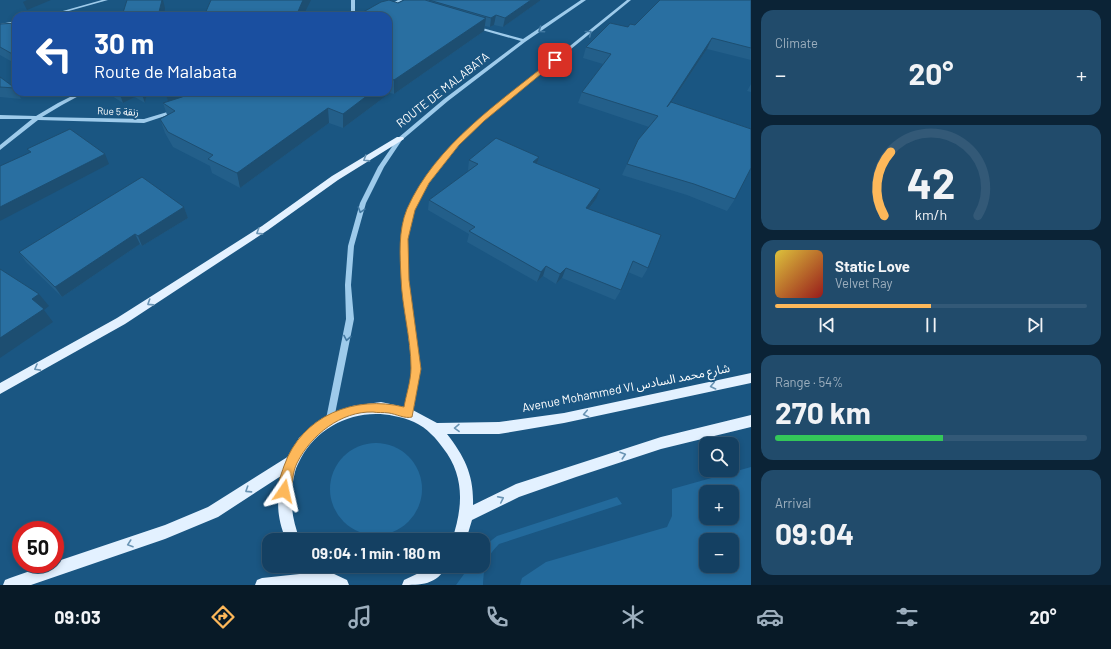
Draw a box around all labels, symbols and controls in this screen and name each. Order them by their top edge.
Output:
one-way arrow [538,25,545,32]
text: 30 m [94,26,154,60]
icon: left [28,28,80,80]
one-way arrow [584,30,592,37]
text: Climate [775,35,818,51]
pin [538,43,572,77]
street label: ROUTE DE MALABATA [393,49,492,130]
icon: arrive [544,49,566,71]
text: 20° [908,55,954,91]
text: Route de Malabata [94,60,237,82]
text: − [775,61,786,87]
text: + [1076,61,1087,87]
street label: Rue 5 زنقة [97,104,139,119]
one-way arrow [363,155,370,162]
text: 42 [907,156,955,206]
text: km/h [915,205,947,222]
one-way arrow [357,206,366,213]
one-way arrow [256,227,263,235]
text: Static Love [835,257,910,275]
text: Velvet Ray [835,275,893,291]
one-way arrow [147,298,154,306]
icon: previous [816,314,838,336]
icon: pause [920,314,942,336]
icon: next [1024,314,1046,336]
one-way arrow [343,335,352,341]
street label: Avenue Mohammed VI شارع محمد السادس [521,360,731,417]
one-way arrow [34,363,41,371]
text: Range · 54% [775,374,843,390]
one-way arrow [710,382,716,390]
text: 270 km [775,394,871,430]
one-way arrow [583,409,589,417]
one-way arrow [454,424,460,432]
map controls [699,437,739,573]
button: search [699,437,739,477]
one-way arrow [620,451,627,460]
position arrow [263,470,305,512]
button: + [699,485,739,525]
one-way arrow [245,486,252,493]
text: Arrival [775,495,811,511]
one-way arrow [497,496,504,504]
text: 09:04 [775,515,854,551]
speed limit sign: 50 [12,521,64,573]
button: − [699,533,739,573]
one-way arrow [127,539,134,547]
text: 09:04 · 1 min · 180 m [311,544,441,562]
icon: directions [209,603,237,631]
icon: music [346,603,374,631]
icon: phone [483,603,511,631]
icon: climate [619,603,647,631]
icon: car [756,603,784,631]
icon: filters [893,603,921,631]
text: 09:03 [54,606,101,628]
text: 20° [1030,606,1057,628]

